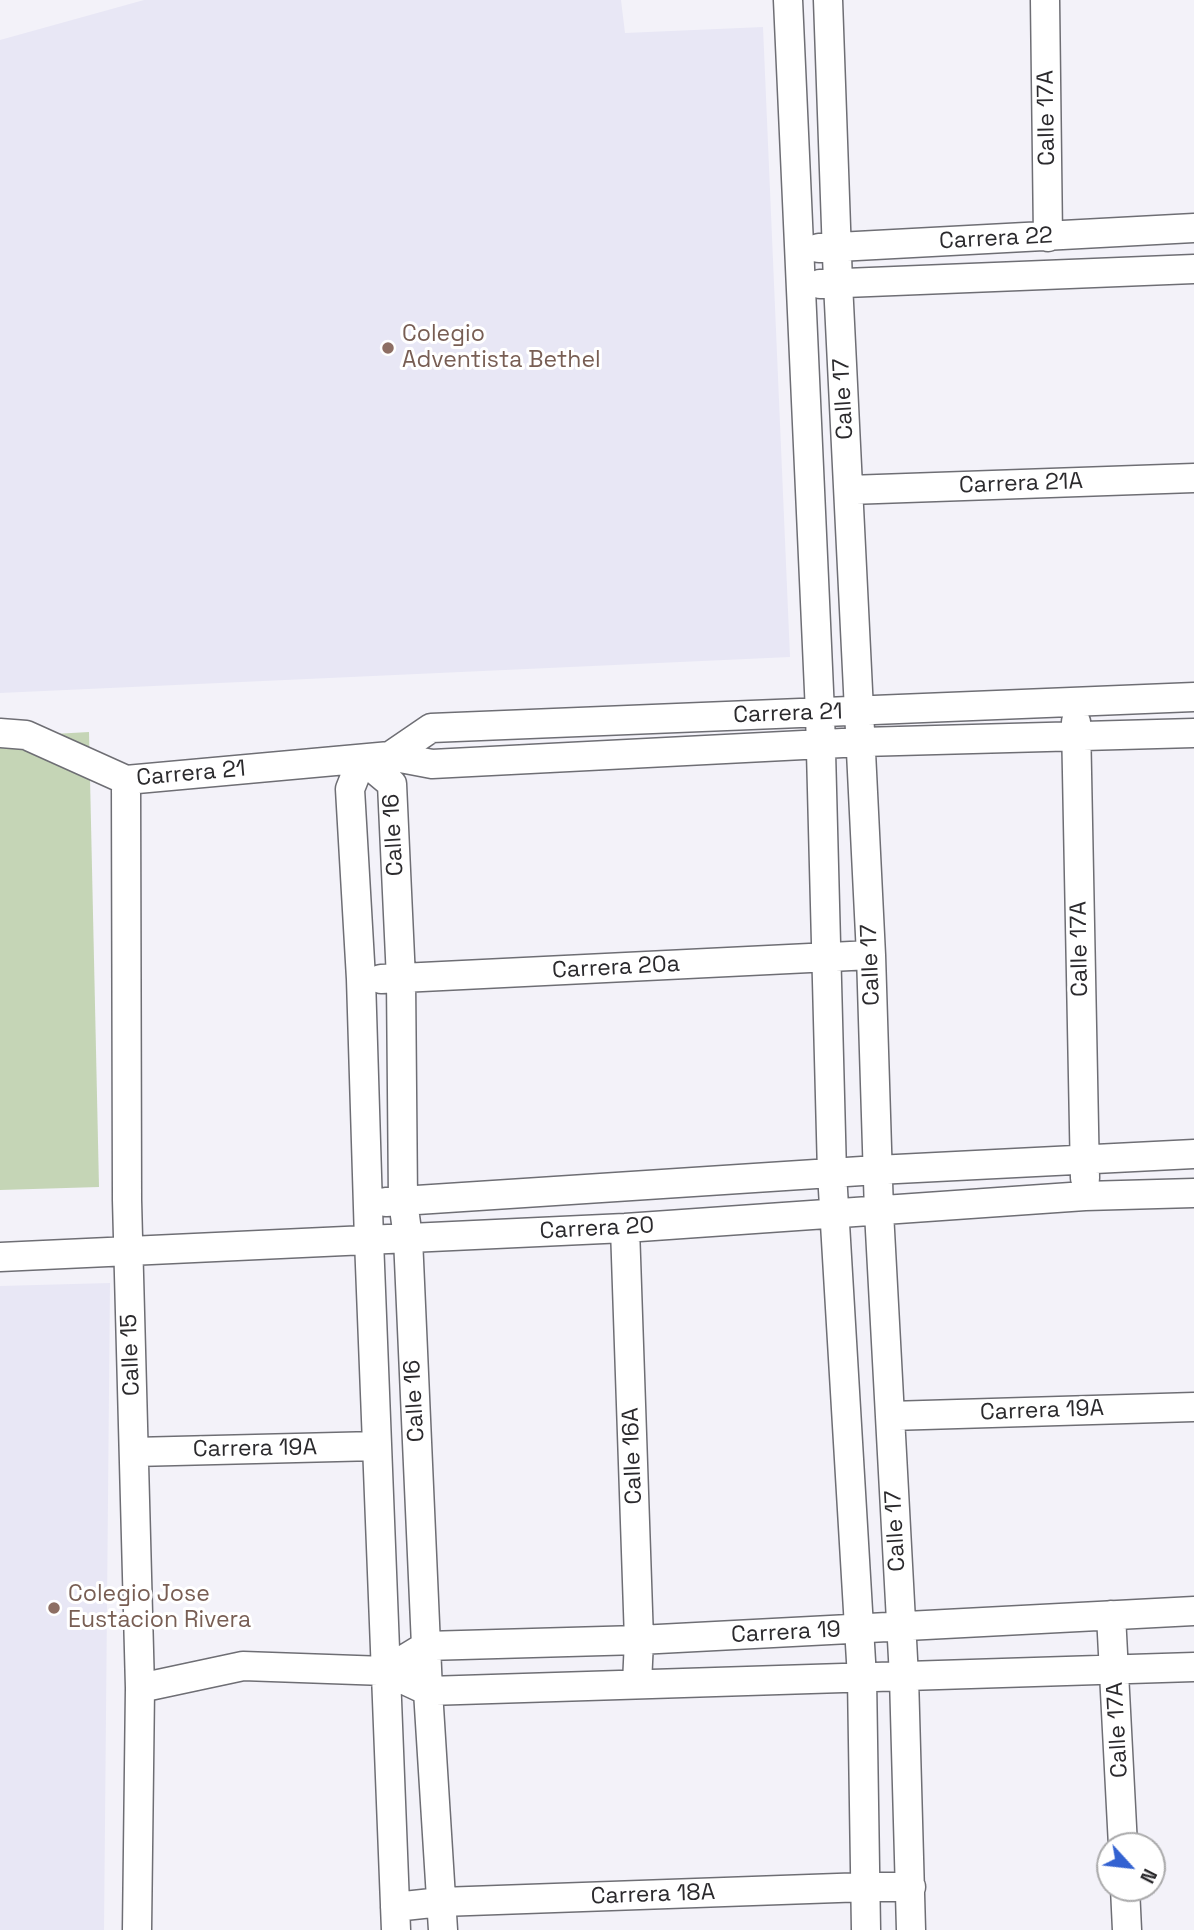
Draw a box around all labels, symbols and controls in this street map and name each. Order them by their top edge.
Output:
street label: Calle 17A [1032,70,1062,166]
street label: Carrera 22 [939,222,1053,256]
place label: Colegio Adventista Bethel [402,321,601,375]
marker: Colegio Adventista Bethel [380,340,396,356]
street label: Calle 17 [828,358,860,440]
street label: Carrera 21A [959,468,1083,500]
street label: Carrera 21 [733,698,843,730]
street label: Carrera 21 [135,755,247,793]
street label: Calle 16 [378,793,410,877]
street label: Calle 17A [1065,901,1095,997]
street label: Calle 17 [856,924,886,1006]
street label: Carrera 20a [551,951,681,985]
street label: Carrera 20 [539,1212,655,1246]
street label: Calle 15 [116,1313,146,1397]
street label: Calle 16 [399,1359,431,1443]
street label: Carrera 19A [979,1395,1105,1427]
street label: Calle 16A [618,1407,648,1505]
street label: Carrera 19A [193,1434,317,1464]
street label: Calle 17 [880,1490,912,1572]
place label: Colegio Jose Eustacion Rivera [68,1581,251,1635]
marker: Colegio Jose Eustacion Rivera [46,1600,62,1616]
street label: Carrera 19 [731,1616,841,1650]
street label: Calle 17A [1102,1681,1134,1779]
north arrow [1096,1832,1166,1902]
text: N [1134,1864,1162,1887]
street label: Carrera 18A [590,1879,716,1911]

